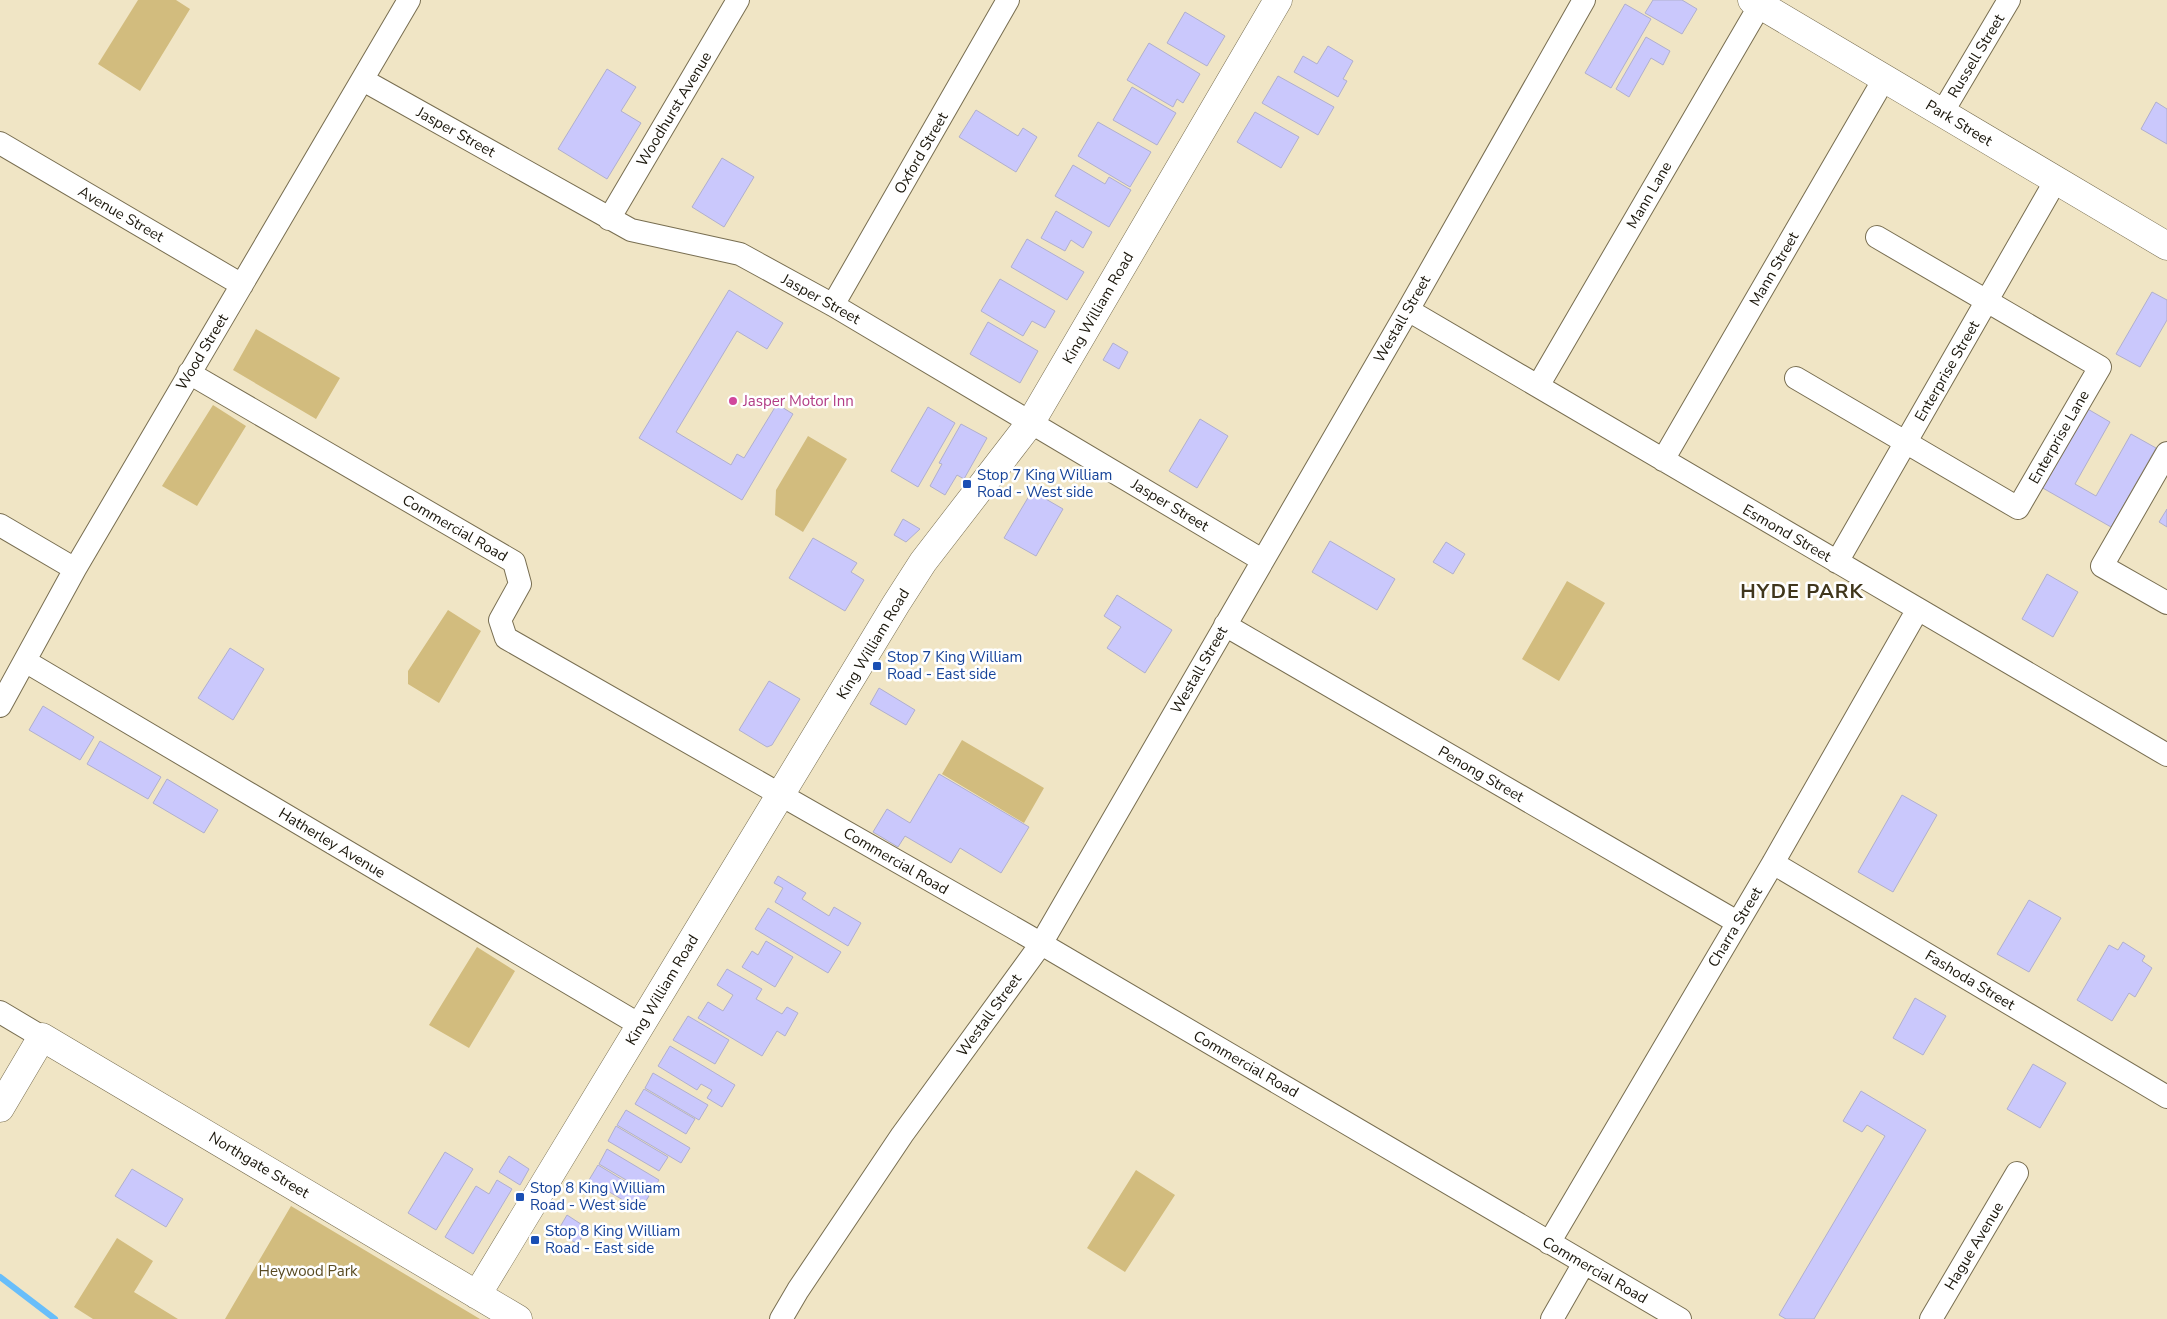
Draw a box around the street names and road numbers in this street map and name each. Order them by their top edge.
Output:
street label: Russell Street [1943,10,2009,102]
street label: Woodhurst Avenue [632,48,716,170]
street label: Park Street [1922,95,1997,151]
street label: Jasper Street [412,102,500,162]
street label: Oxford Street [890,108,953,198]
street label: Mann Lane [1622,158,1676,232]
street label: Avenue Street [74,181,168,247]
street label: Mann Street [1745,228,1804,310]
street label: King William Road [1058,248,1138,368]
street label: Jasper Street [777,269,865,329]
street label: Westall Street [1369,271,1435,366]
street label: Wood Street [171,309,233,394]
street label: Enterprise Street [1910,316,1984,425]
street label: Enterprise Lane [2024,387,2094,487]
street label: Jasper Street [1127,474,1213,536]
street label: Commercial Road [399,490,511,566]
street label: Esmond Street [1739,500,1836,567]
street label: King William Road [832,585,914,703]
street label: Westall Street [1166,622,1232,717]
street label: Penong Street [1434,741,1528,807]
street label: Hatherley Avenue [275,803,389,883]
street label: Commercial Road [840,823,952,899]
street label: Charra Street [1703,883,1767,971]
street label: King William Road [621,931,703,1049]
street label: Fashoda Street [1921,945,2019,1015]
street label: Westall Street [952,969,1026,1060]
street label: Commercial Road [1190,1026,1302,1102]
street label: Northgate Street [205,1127,314,1203]
street label: Hague Avenue [1940,1198,2008,1294]
street label: Commercial Road [1539,1232,1651,1308]

